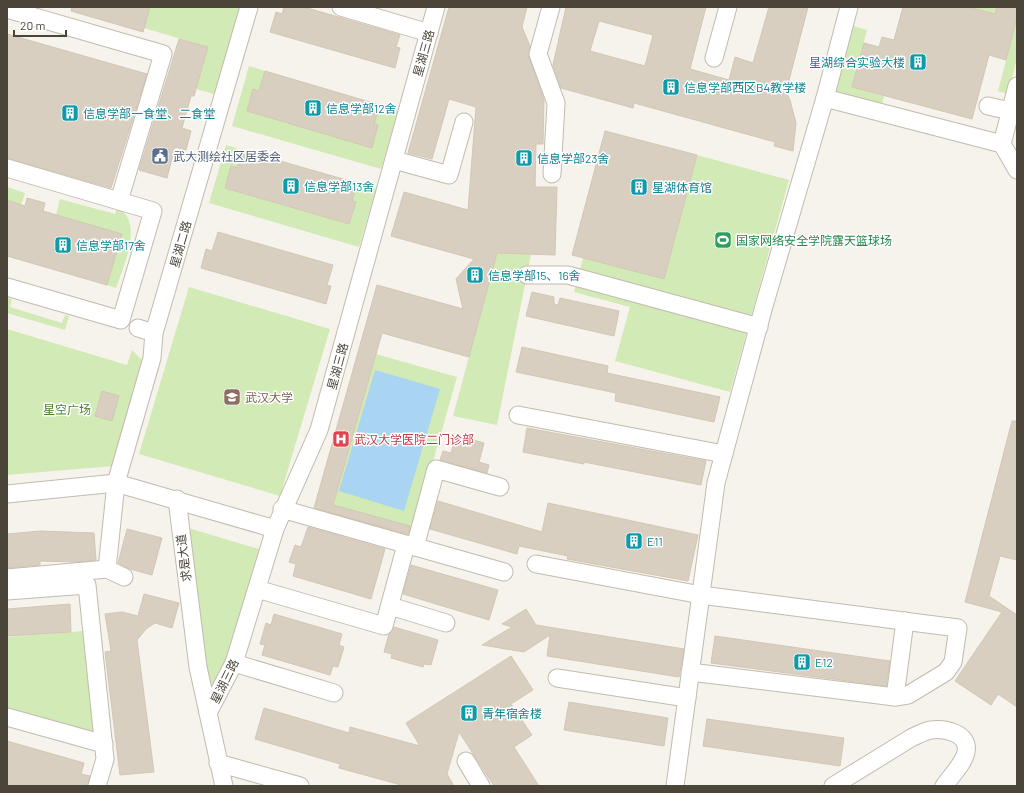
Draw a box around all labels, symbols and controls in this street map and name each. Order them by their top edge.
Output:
scale bar [14,12,66,38]
text: 20 m [20,18,46,32]
street label: 星湖三路 [410,28,436,78]
building icon: 星湖综合实验大楼 [908,52,928,72]
place label: 星湖综合实验大楼 [809,55,905,69]
building icon: 信息学部西区B4教学楼 [661,77,681,97]
place label: 信息学部西区B4教学楼 [684,80,806,94]
building icon: 信息学部12舍 [303,98,323,118]
place label: 信息学部12舍 [326,101,397,115]
building icon: 信息学部一食堂、二食堂 [60,103,80,123]
place label: 信息学部一食堂、二食堂 [83,106,215,120]
public building icon: 武大测绘社区居委会 [150,146,170,166]
building icon: 信息学部23舍 [514,148,534,168]
place label: 武大测绘社区居委会 [173,149,281,163]
place label: 信息学部23舍 [537,151,610,165]
building icon: 信息学部13舍 [281,176,301,196]
building icon: 星湖体育馆 [629,177,649,197]
place label: 信息学部13舍 [304,179,374,193]
place label: 星湖体育馆 [652,180,712,194]
street label: 星湖二路 [167,219,193,269]
sports icon: 国家网络安全学院露天篮球场 [713,230,733,250]
place label: 国家网络安全学院露天篮球场 [736,233,892,247]
building icon: 信息学部17舍 [53,235,73,255]
place label: 信息学部17舍 [76,238,146,252]
building icon: 信息学部15、16舍 [465,265,485,285]
place label: 信息学部15、16舍 [488,268,581,282]
street label: 星湖三路 [324,341,350,391]
school or university icon: 武汉大学 [222,387,242,407]
place label: 武汉大学 [245,390,293,404]
park label: 星空广场 [43,402,91,416]
hospital icon: 武汉大学医院二门诊部 [331,429,351,449]
place label: 武汉大学医院二门诊部 [354,432,474,446]
building icon: E11 [624,531,644,551]
street label: 求是大道 [173,533,193,583]
place label: E11 [647,534,663,548]
building icon: E12 [792,652,812,672]
place label: E12 [815,655,833,669]
street label: 星湖三路 [207,656,241,706]
building icon: 青年宿舍楼 [459,703,479,723]
place label: 青年宿舍楼 [482,706,542,720]

